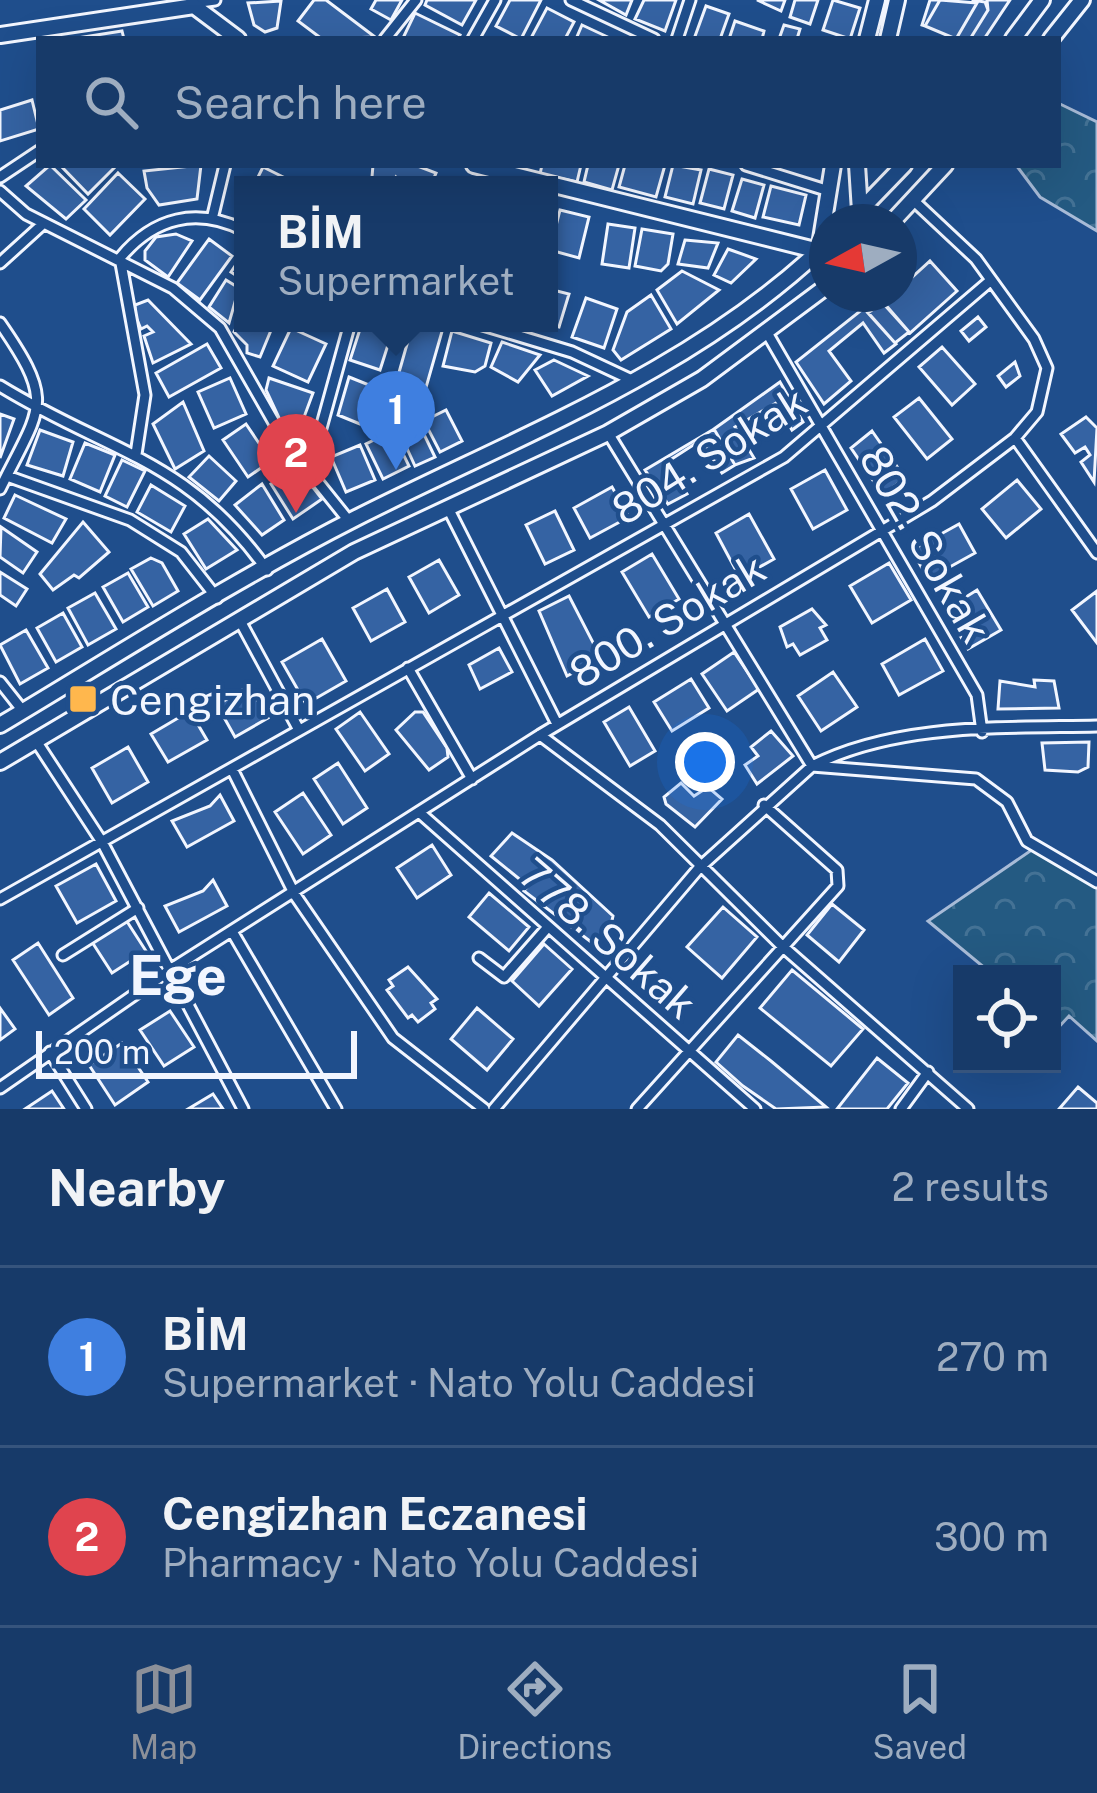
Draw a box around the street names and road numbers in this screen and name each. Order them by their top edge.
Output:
street label: 804. Sokak [603,376,815,534]
street label: 802. Sokak [850,437,1002,651]
street label: 800. Sokak [560,543,774,697]
street label: 778. Sokak [509,848,707,1028]

